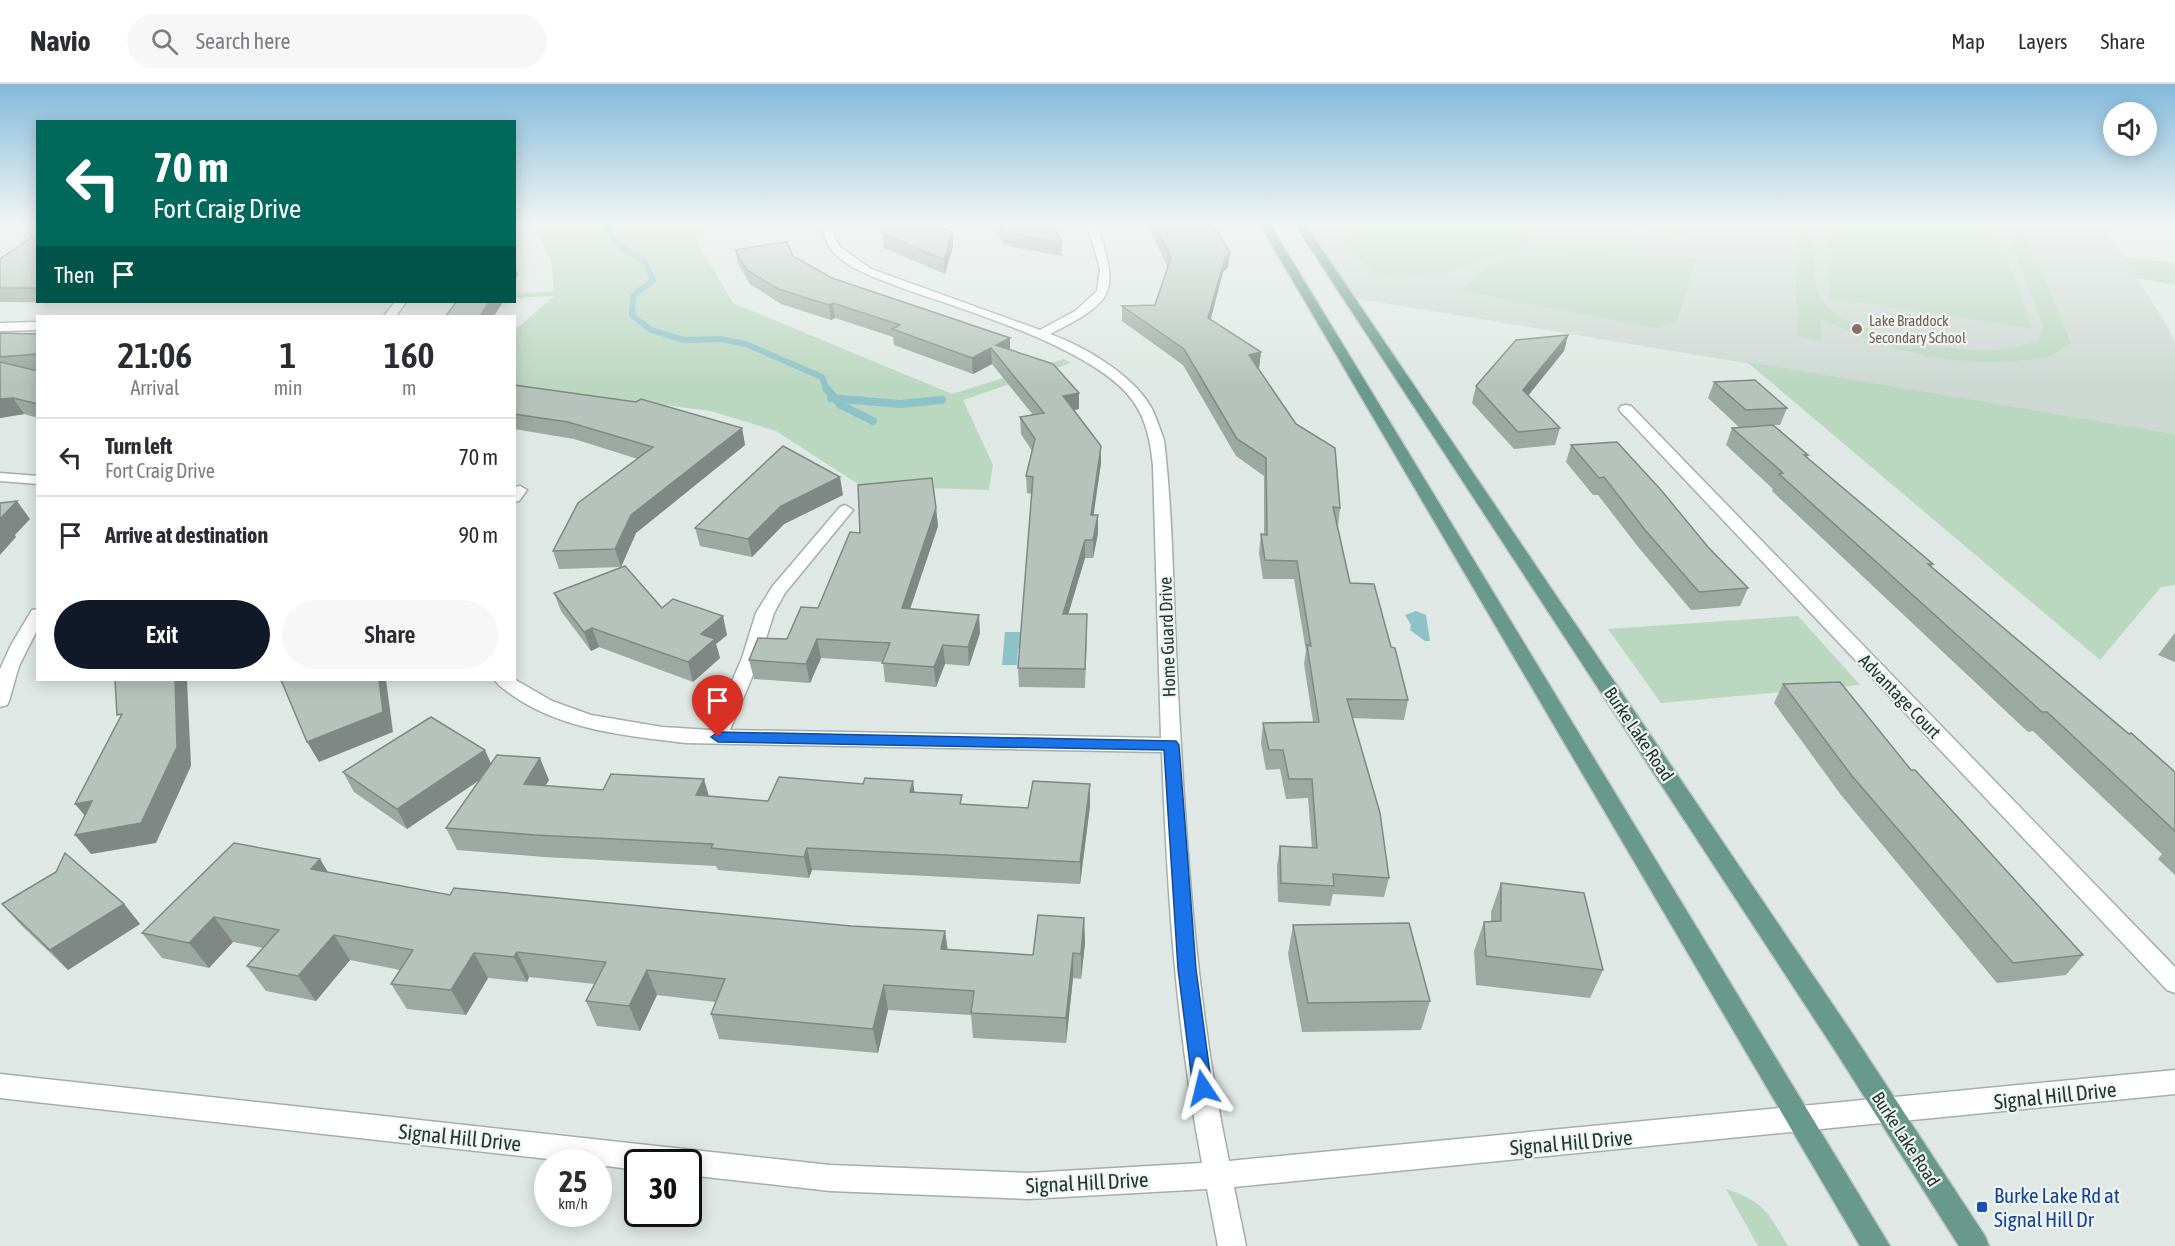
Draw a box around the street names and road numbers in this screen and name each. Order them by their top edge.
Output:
street label: Home Guard Drive [1154,576,1180,698]
street label: Advantage Court [1855,650,1945,742]
street label: Burke Lake Road [1600,683,1678,785]
street label: Signal Hill Drive [1993,1077,2117,1113]
street label: Burke Lake Road [1868,1088,1944,1190]
street label: Signal Hill Drive [398,1119,522,1155]
street label: Signal Hill Drive [1509,1125,1633,1159]
street label: Signal Hill Drive [1025,1167,1149,1197]

